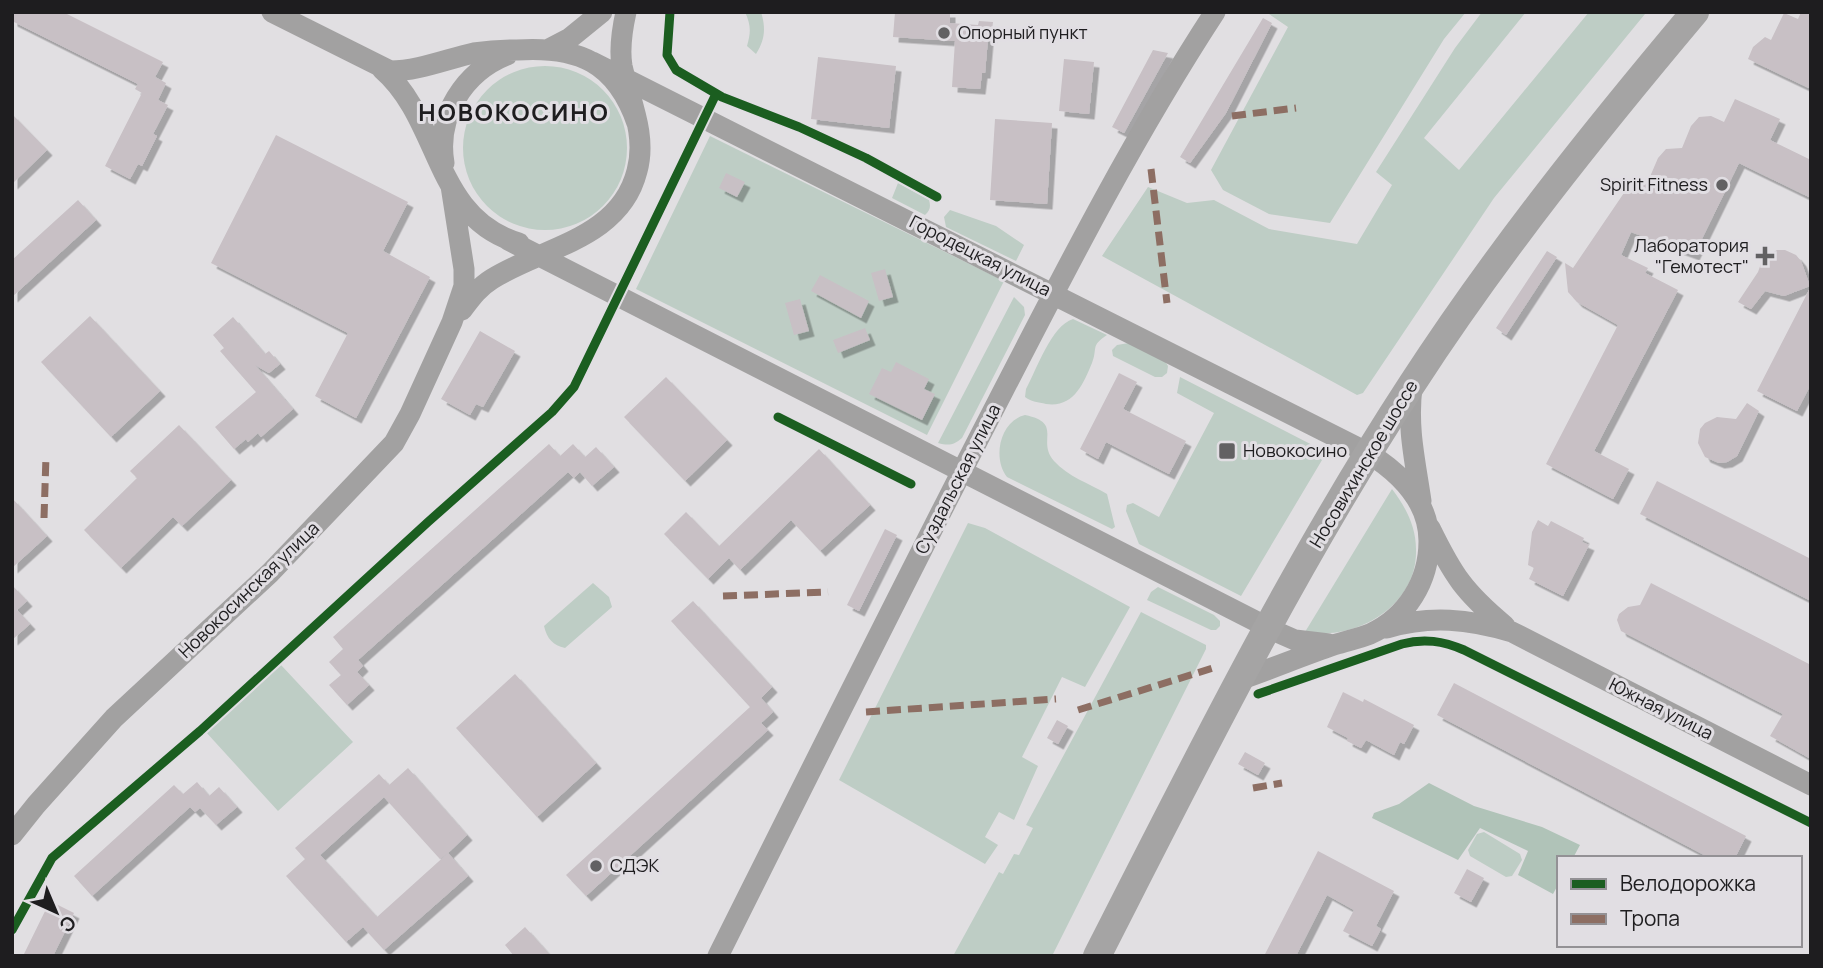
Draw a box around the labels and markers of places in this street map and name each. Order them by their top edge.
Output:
place label: Опорный пункт [958,20,1088,44]
marker: Опорный пункт [936,25,952,41]
place label: Spirit Fitness [1600,172,1708,196]
marker: Spirit Fitness [1714,177,1730,193]
place label: Лаборатория "Гемотест" [1634,233,1749,278]
marker: Лаборатория "Гемотест" [1755,246,1775,266]
place label: Новокосино [1243,438,1347,462]
marker: Новокосино [1217,441,1237,461]
place label: СДЭК [610,853,659,877]
marker: СДЭК [588,858,604,874]

